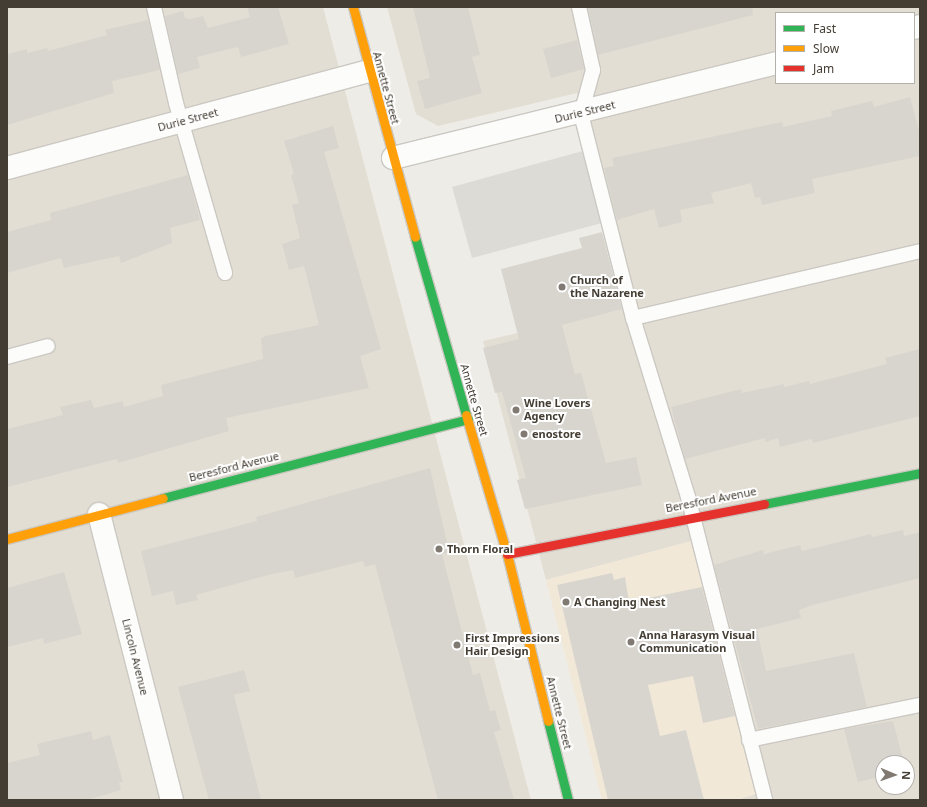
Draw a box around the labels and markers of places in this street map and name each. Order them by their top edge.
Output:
place label: Church of the Nazarene [570,274,644,300]
marker: Church of the Nazarene [557,282,567,292]
place label: Wine Lovers Agency [524,397,591,423]
marker: Wine Lovers Agency [511,405,521,415]
place label: enostore [532,427,581,441]
marker: enostore [519,429,529,439]
place label: Thorn Floral [447,542,513,556]
marker: Thorn Floral [434,544,444,554]
place label: A Changing Nest [574,595,665,609]
marker: A Changing Nest [561,597,571,607]
place label: Anna Harasym Visual Communication [639,629,755,655]
place label: First Impressions Hair Design [465,632,560,658]
marker: Anna Harasym Visual Communication [626,637,636,647]
marker: First Impressions Hair Design [452,640,462,650]

